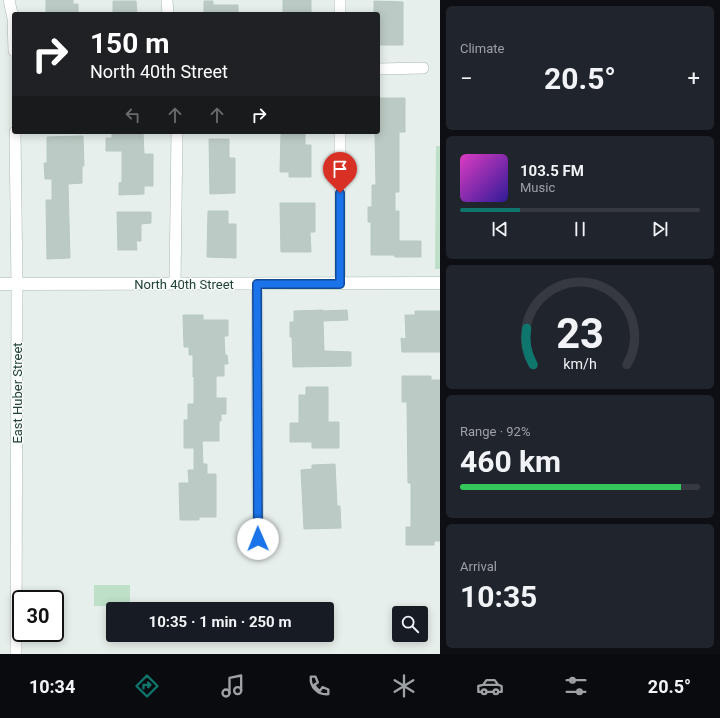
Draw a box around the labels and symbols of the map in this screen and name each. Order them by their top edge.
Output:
pin [323,152,357,193]
street label: North 40th Street [134,277,234,292]
street label: East Huber Street [10,342,25,444]
position arrow [237,518,279,560]
speed limit sign: 30 [12,590,64,642]

